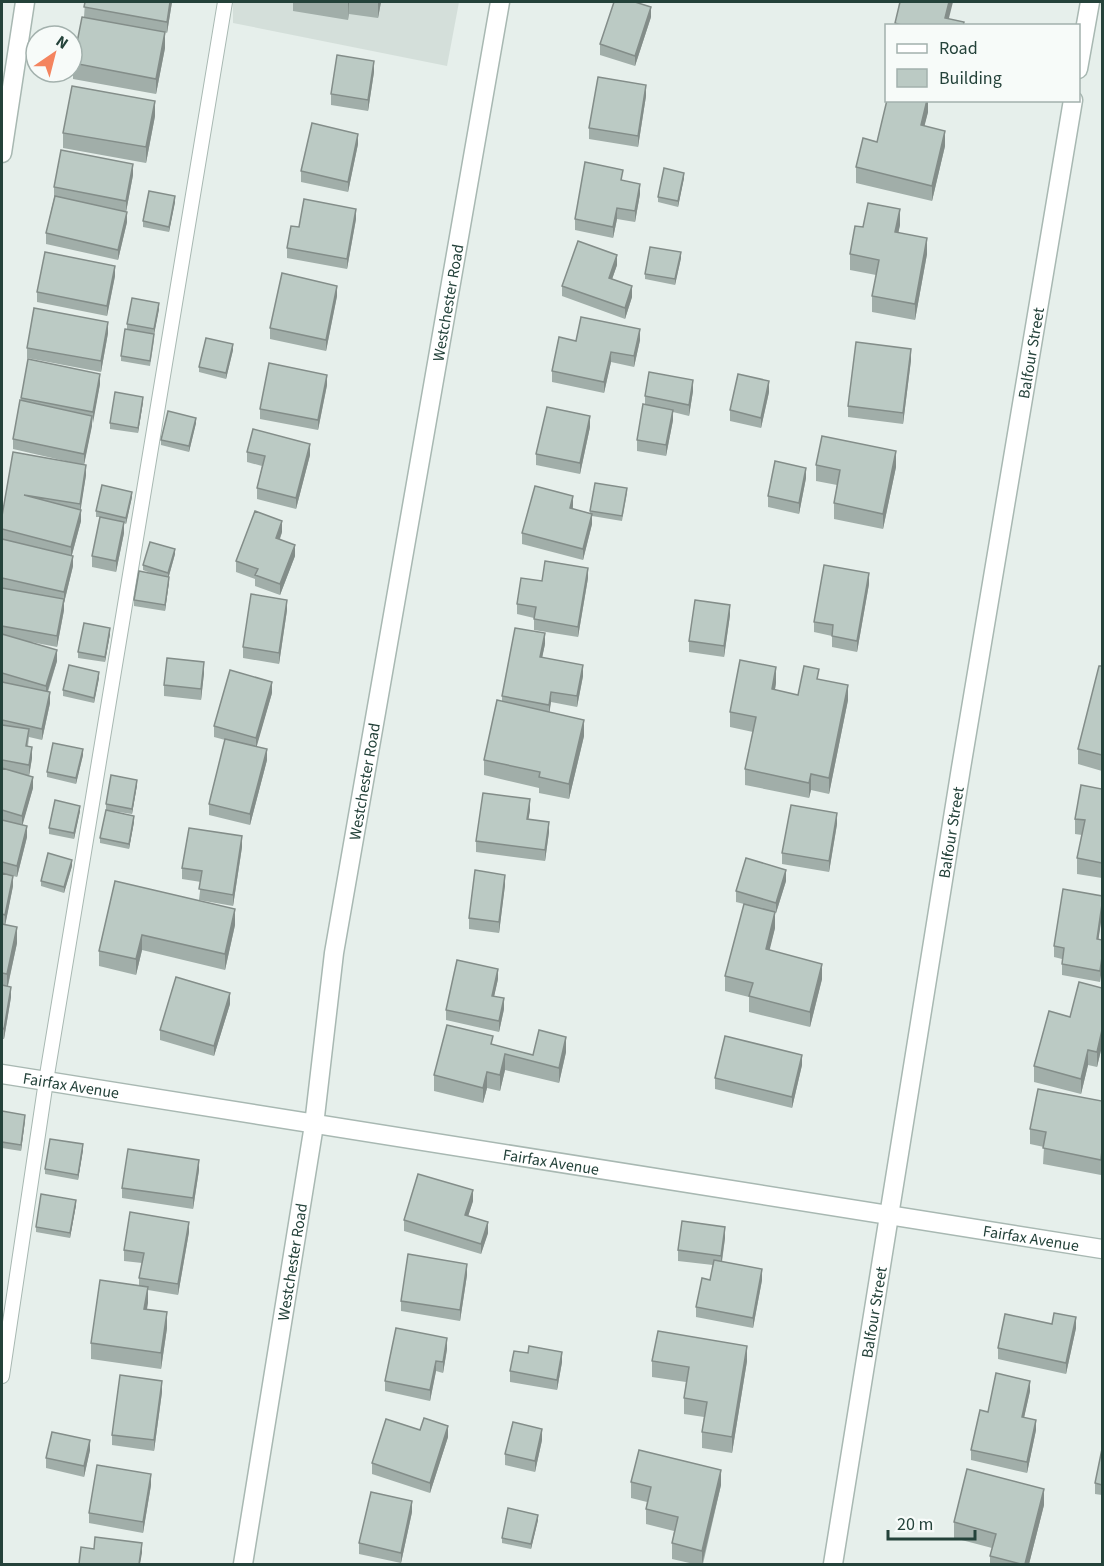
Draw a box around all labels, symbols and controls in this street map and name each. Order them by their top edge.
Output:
north arrow [24,24,84,84]
legend [885,24,1080,102]
text: N [51,30,73,55]
text: Road [939,36,978,61]
text: Building [939,66,1002,91]
street label: Westchester Road [427,242,470,363]
street label: Balfour Street [1013,305,1050,401]
street label: Westchester Road [344,721,386,842]
street label: Balfour Street [933,785,970,880]
street label: Fairfax Avenue [21,1067,121,1104]
street label: Fairfax Avenue [501,1144,601,1181]
street label: Westchester Road [273,1202,313,1322]
street label: Fairfax Avenue [981,1220,1081,1257]
street label: Balfour Street [856,1264,893,1360]
scale bar [888,1503,975,1541]
text: 20 m [897,1512,933,1537]

